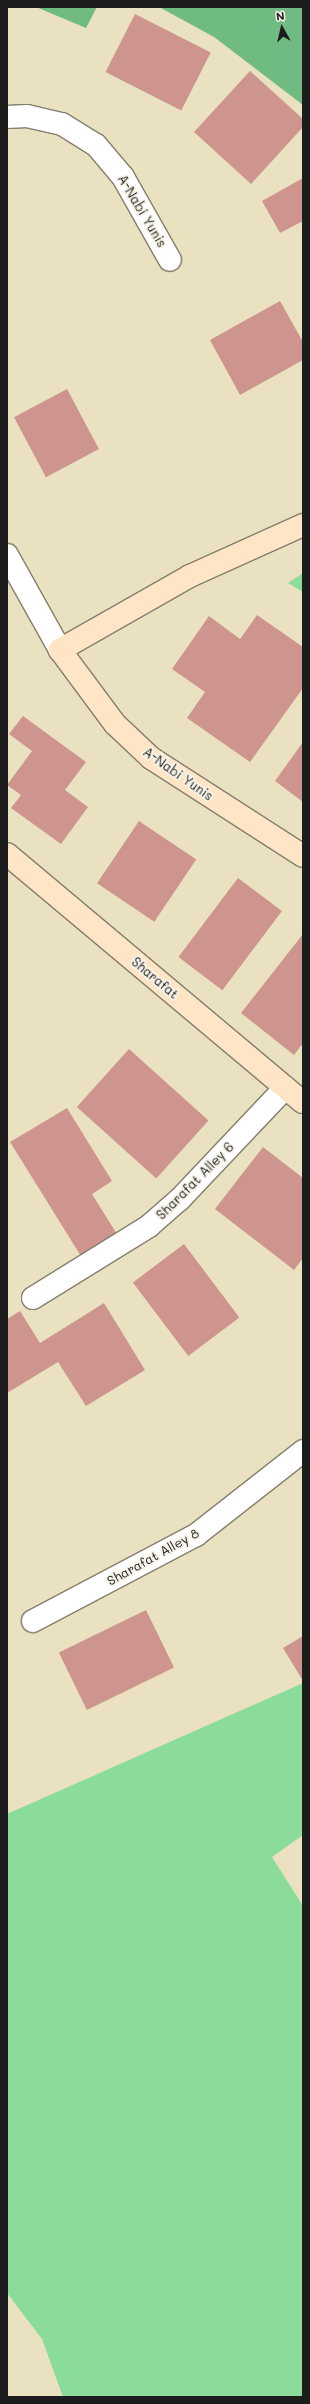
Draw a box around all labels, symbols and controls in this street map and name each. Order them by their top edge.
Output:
north arrow [262,8,302,48]
text: N [275,8,285,24]
street label: A-Nabi Yunis [114,172,170,250]
street label: A-Nabi Yunis [140,744,216,804]
street label: Sharafat [128,954,182,1002]
street label: Sharafat Alley 6 [153,1139,237,1223]
street label: Sharafat Alley 8 [104,1525,202,1589]

